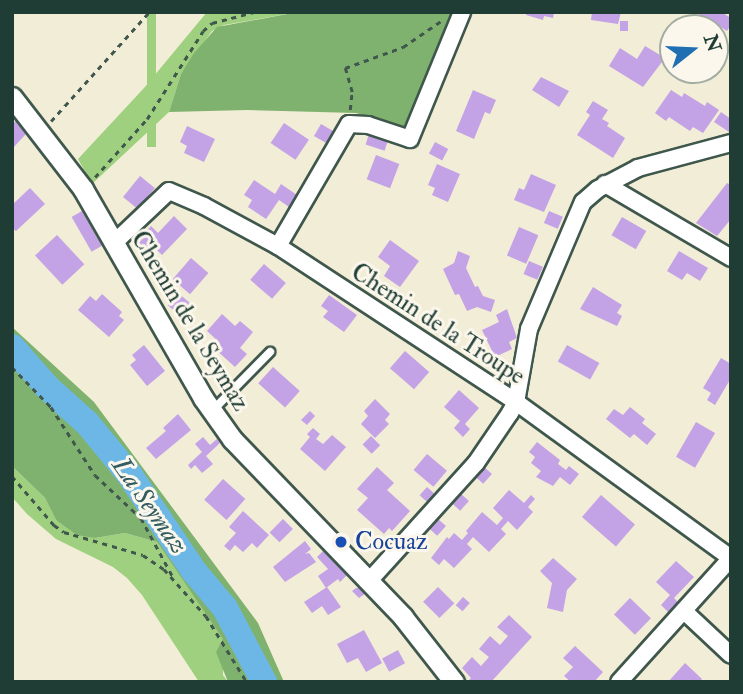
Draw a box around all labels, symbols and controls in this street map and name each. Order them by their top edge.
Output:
north arrow [659,14,729,84]
text: N [698,31,726,55]
street label: Chemin de la Seymaz [125,226,255,416]
street label: Chemin de la Troupe [346,257,530,391]
water label: La Seymaz [104,452,194,560]
place label: Cocuaz [355,528,428,556]
marker: Cocuaz [333,534,349,550]

